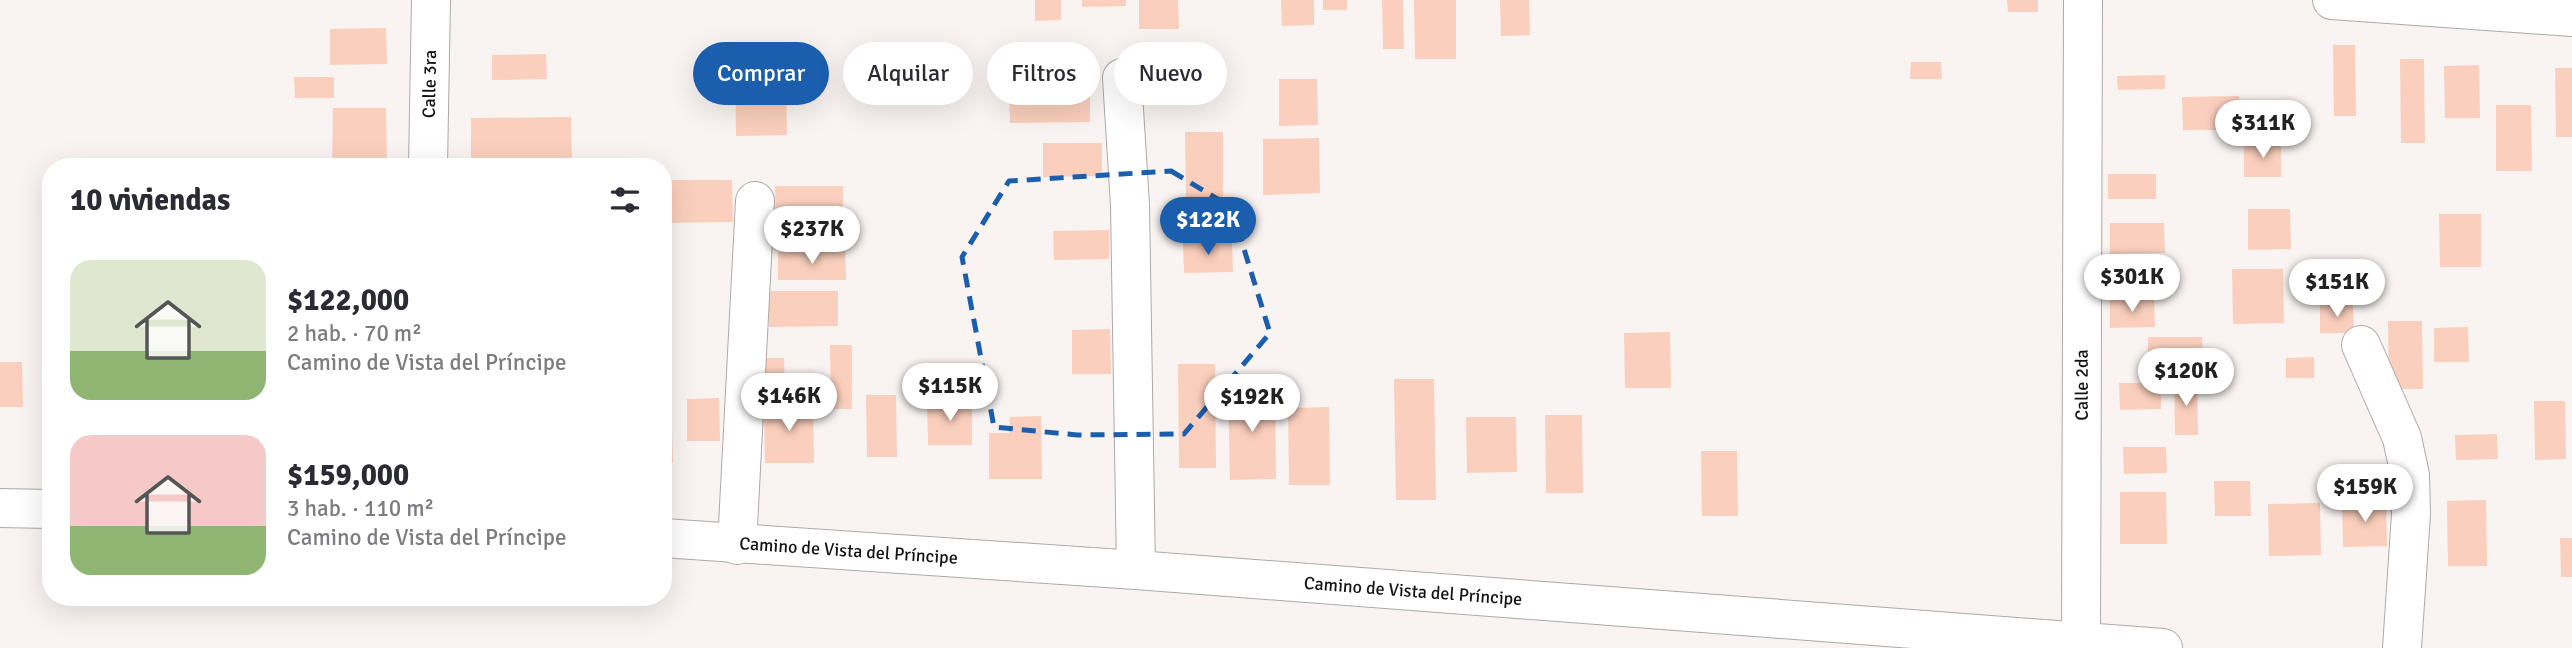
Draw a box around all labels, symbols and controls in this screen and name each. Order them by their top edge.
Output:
chip: Comprar [693,42,829,105]
chip: Alquilar [843,42,973,105]
chip: Filtros [987,42,1100,105]
chip: Nuevo [1114,42,1227,105]
street label: Calle 3ra [418,50,441,118]
pin: $311K [2214,100,2312,160]
text: $311K [2231,108,2295,137]
icon: filters [606,181,644,219]
text: 10 viviendas [70,182,230,219]
pin: $122K [1159,198,1257,257]
text: $122K [1176,205,1240,234]
pin: $237K [763,206,861,266]
text: $237K [780,214,844,243]
pin: $301K [2083,254,2181,314]
pin: $151K [2288,260,2386,319]
text: $301K [2100,262,2164,291]
text: $151K [2305,267,2369,296]
text: $122,000 [287,282,409,319]
icon: home [126,288,210,372]
text: 2 hab. · 70 m² [287,319,422,348]
text: Camino de Vista del Príncipe [287,348,566,377]
pin: $120K [2137,348,2235,408]
street label: Calle 2da [2071,349,2093,421]
text: $120K [2154,356,2218,385]
pin: $115K [901,364,999,423]
text: $115K [918,371,982,400]
pin: $146K [740,374,838,433]
pin: $192K [1203,374,1301,434]
text: $146K [757,381,821,410]
text: $192K [1220,382,1284,411]
text: $159,000 [287,457,409,494]
icon: home [126,463,210,547]
pin: $159K [2316,464,2414,524]
text: $159K [2333,472,2397,501]
text: 3 hab. · 110 m² [287,494,434,523]
text: Camino de Vista del Príncipe [287,523,566,552]
street label: Camino de Vista del Príncipe [739,532,959,569]
street label: Camino de Vista del Príncipe [1303,572,1523,610]

